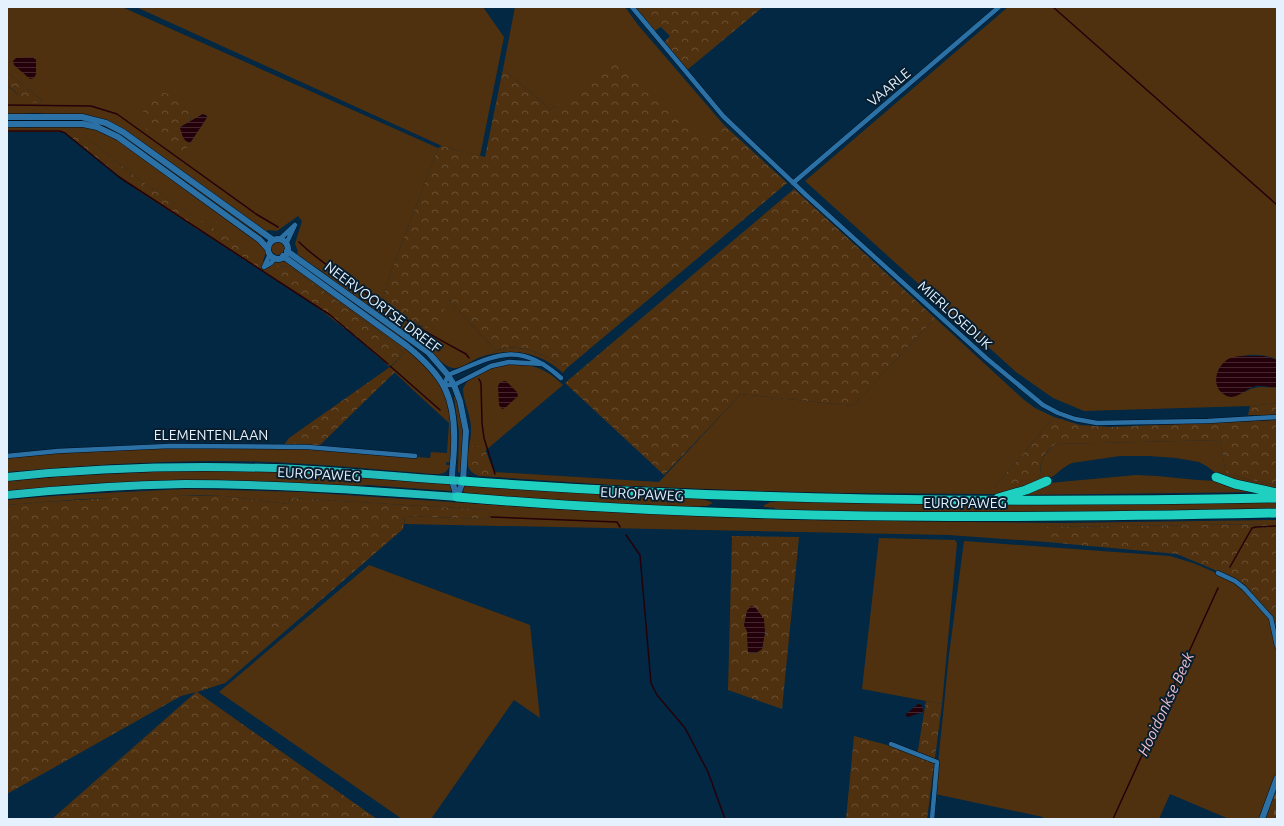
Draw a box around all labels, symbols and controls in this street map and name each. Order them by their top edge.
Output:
street label: VAARLE [864,65,914,109]
street label: NEERVOORTSE DREEF [322,258,444,356]
street label: MIERLOSEDIJK [915,278,996,353]
street label: ELEMENTENLAAN [154,427,268,443]
street label: EUROPAWEG [277,464,361,484]
street label: EUROPAWEG [600,484,684,504]
street label: EUROPAWEG [923,495,1007,511]
water label: Hooidonkse Beek [1134,649,1197,758]

